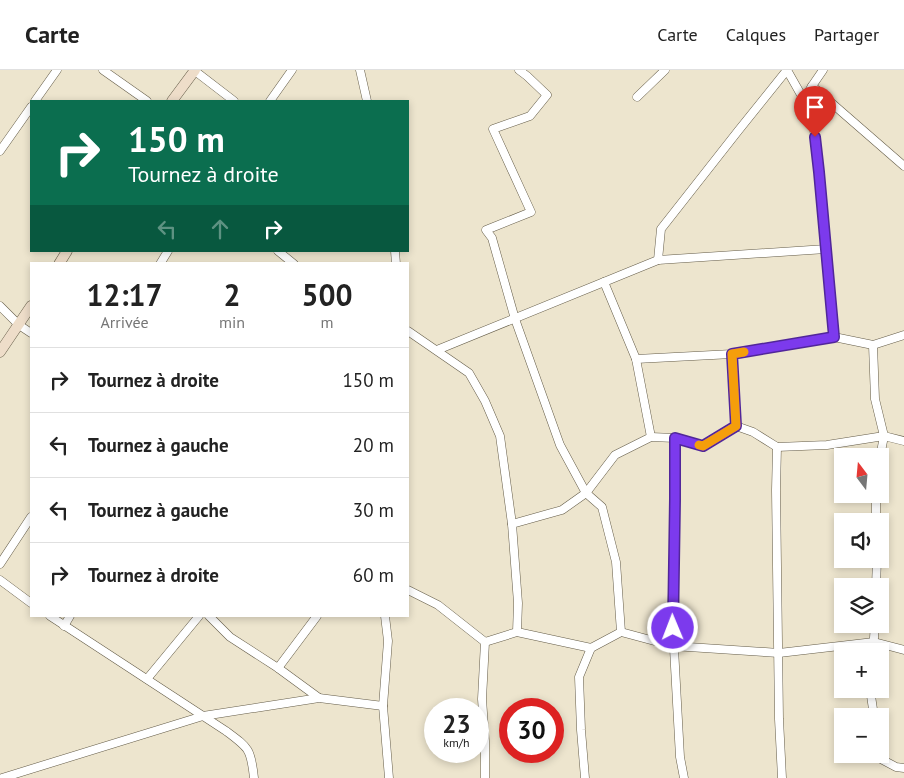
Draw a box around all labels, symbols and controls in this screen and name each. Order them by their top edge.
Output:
text: Carte [25,19,80,50]
text: Carte [657,23,698,46]
text: Calques [726,23,786,46]
text: Partager [814,23,879,46]
pin [794,86,836,137]
icon: arrive [801,93,829,121]
text: 150 m [128,116,225,162]
icon: right [45,120,110,185]
text: Tournez à droite [128,160,279,188]
icon: left [153,215,181,243]
icon: ahead [206,215,234,243]
icon: right [259,215,287,243]
text: 12:17 [86,275,163,314]
text: 2 [224,275,241,314]
text: 500 [301,275,353,314]
text: Arrivée [100,312,149,332]
text: min [219,312,245,332]
text: m [321,312,334,332]
icon: right [45,366,73,394]
text: Tournez à droite [88,368,219,392]
text: 150 m [342,368,394,392]
icon: left [45,431,73,459]
text: Tournez à gauche [88,433,229,457]
text: 20 m [353,433,394,457]
north arrow [834,448,889,502]
map controls [834,448,889,763]
icon: left [45,496,73,524]
text: Tournez à gauche [88,498,229,522]
text: 30 m [353,498,394,522]
button: sound [834,513,889,568]
icon: right [45,561,73,589]
text: Tournez à droite [88,563,219,587]
text: 60 m [353,563,394,587]
button: layers [834,578,889,633]
position arrow [646,601,698,653]
button: + [834,643,889,698]
speed limit sign: 30 [499,698,564,763]
text: 23 [442,708,471,740]
button: − [834,708,889,763]
text: km/h [443,735,470,750]

